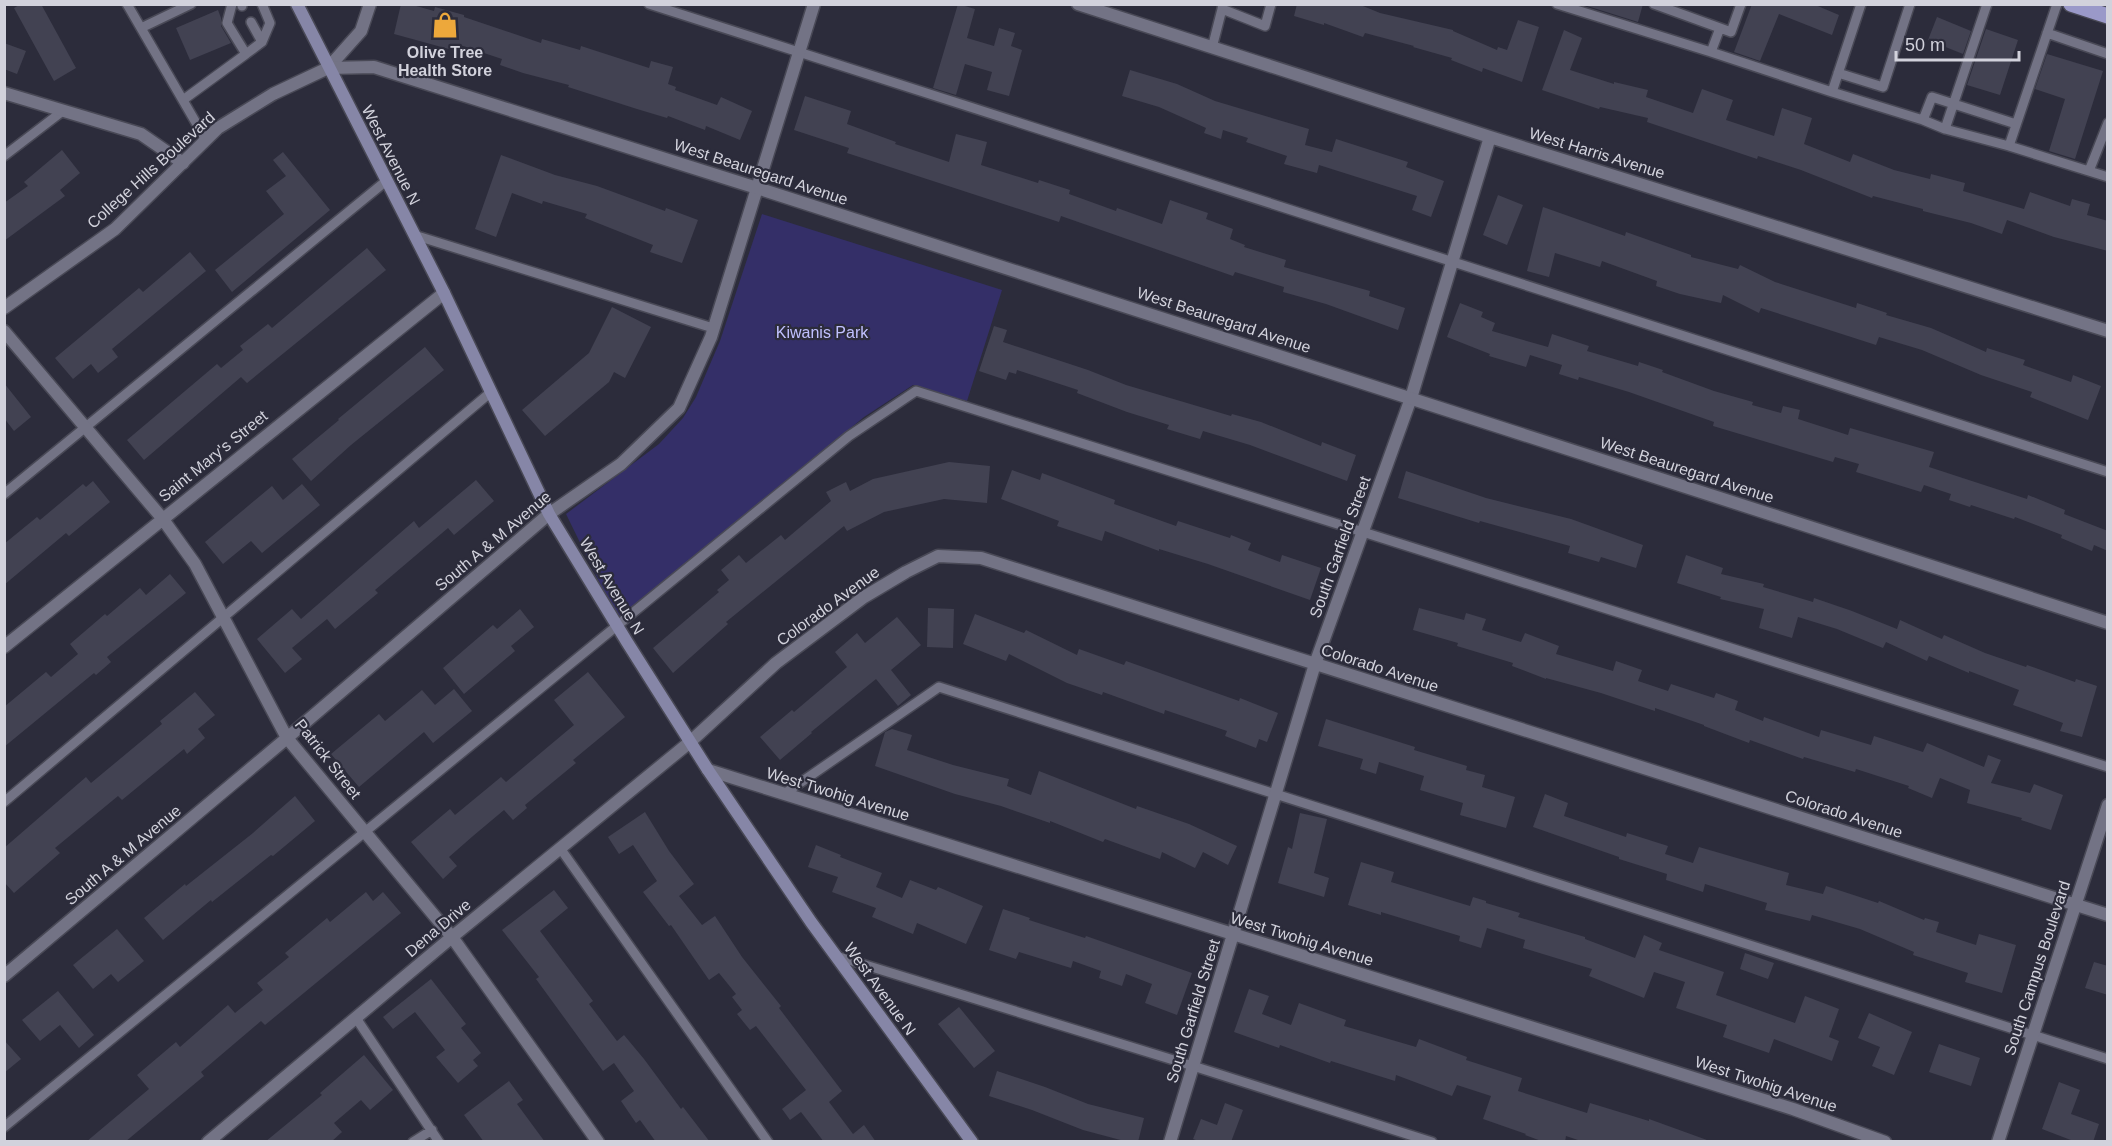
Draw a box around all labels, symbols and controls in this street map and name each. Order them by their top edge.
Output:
shop icon: Olive Tree Health Store [430,10,460,40]
scale bar [1896,24,2019,62]
text: 50 m [1905,35,1945,55]
place label: Olive Tree Health Store [398,44,492,79]
street label: West Avenue N [359,102,423,208]
street label: College Hills Boulevard [84,108,218,232]
street label: West Harris Avenue [1527,124,1667,182]
street label: West Beauregard Avenue [672,136,850,208]
street label: West Beauregard Avenue [1135,284,1313,356]
park label: Kiwanis Park [776,324,869,341]
street label: Saint Mary's Street [155,407,271,505]
street label: West Beauregard Avenue [1598,434,1776,506]
street label: South Garfield Street [1306,473,1374,620]
street label: South A & M Avenue [432,488,554,594]
street label: West Avenue N [576,535,648,637]
street label: Colorado Avenue [773,563,883,649]
street label: Colorado Avenue [1319,641,1441,695]
street label: Patrick Street [292,716,365,803]
street label: West Twohig Avenue [764,764,912,824]
street label: Colorado Avenue [1783,787,1905,841]
street label: South A & M Avenue [62,802,184,908]
street label: South Campus Boulevard [2001,879,2073,1057]
street label: Dena Drive [402,896,474,960]
street label: West Twohig Avenue [1228,909,1376,969]
street label: South Garfield Street [1163,937,1223,1085]
street label: West Avenue N [841,940,919,1038]
street label: West Twohig Avenue [1693,1053,1839,1115]

